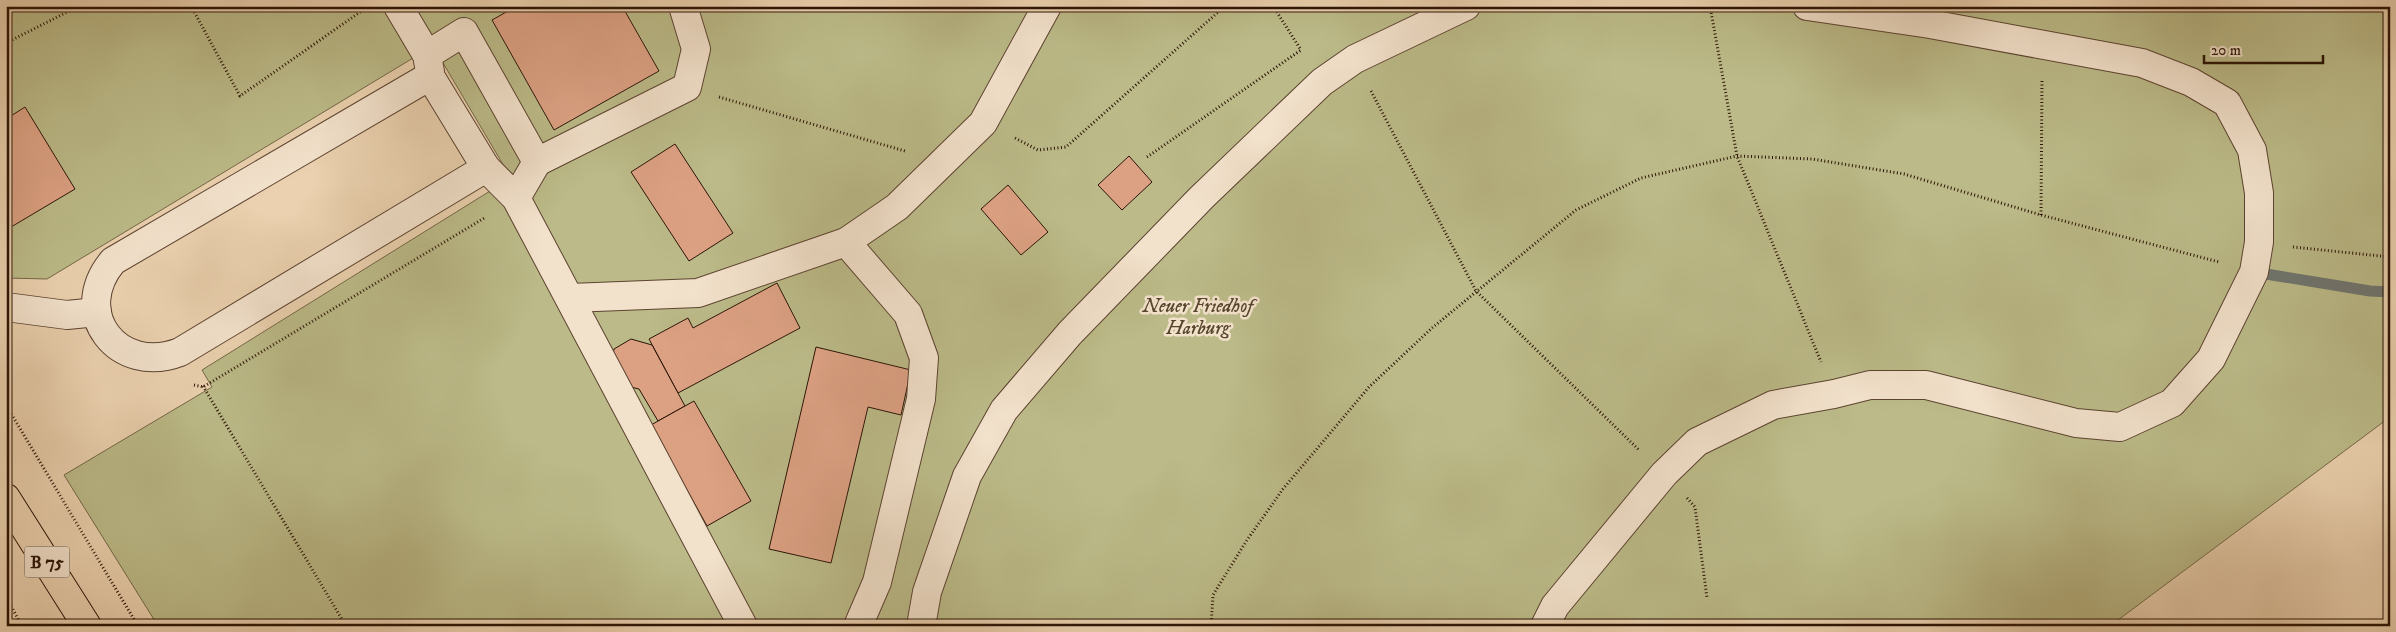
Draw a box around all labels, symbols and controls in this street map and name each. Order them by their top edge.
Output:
scale bar [2204,32,2322,64]
text: 20 m [2211,41,2241,60]
park label: Neuer Friedhof Harburg [1142,295,1258,340]
road number: B 75 [24,546,70,578]

